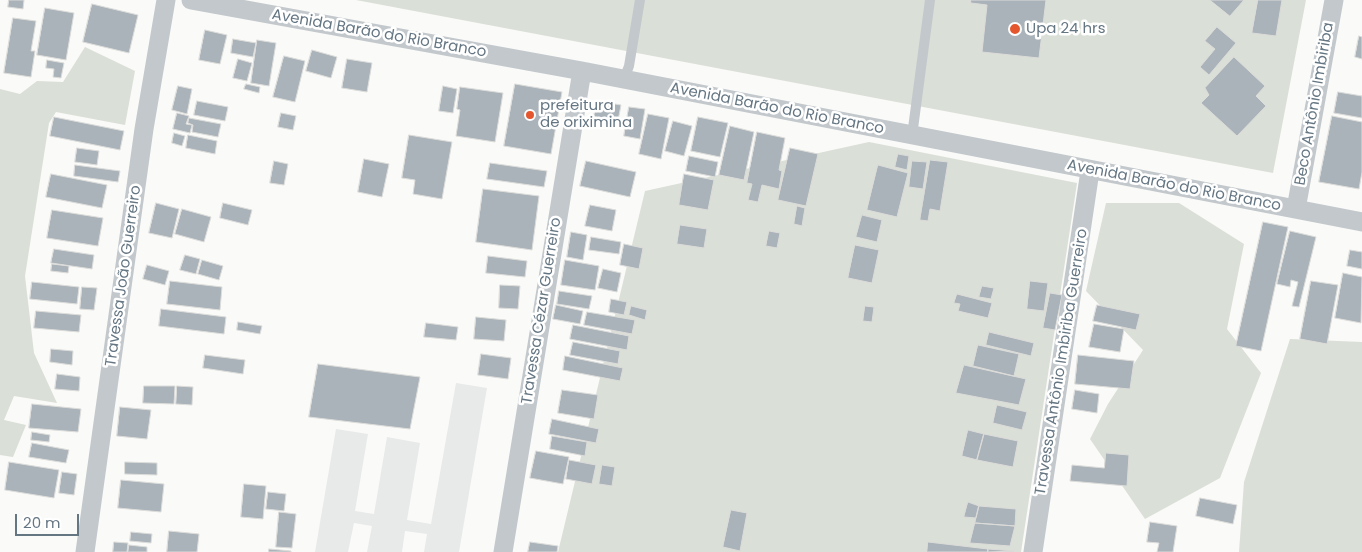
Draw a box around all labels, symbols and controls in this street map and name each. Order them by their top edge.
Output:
street label: Avenida Barão do Rio Branco [270,6,488,62]
place label: Upa 24 hrs [1026,20,1105,38]
street label: Beco Antônio Imbiriba [1292,21,1338,187]
marker: Upa 24 hrs [1008,22,1022,36]
street label: Avenida Barão do Rio Branco [669,79,885,139]
place label: prefeitura de oriximina [540,97,632,132]
marker: prefeitura de oriximina [524,109,536,121]
street label: Avenida Barão do Rio Branco [1066,156,1282,216]
street label: Travessa João Guerreiro [102,184,146,368]
street label: Travessa Cézar Guerreiro [518,216,566,406]
street label: Travessa Antônio Imbiriba Guerreiro [1032,227,1092,497]
scale bar [18,504,81,536]
text: 20 m [23,512,61,533]

